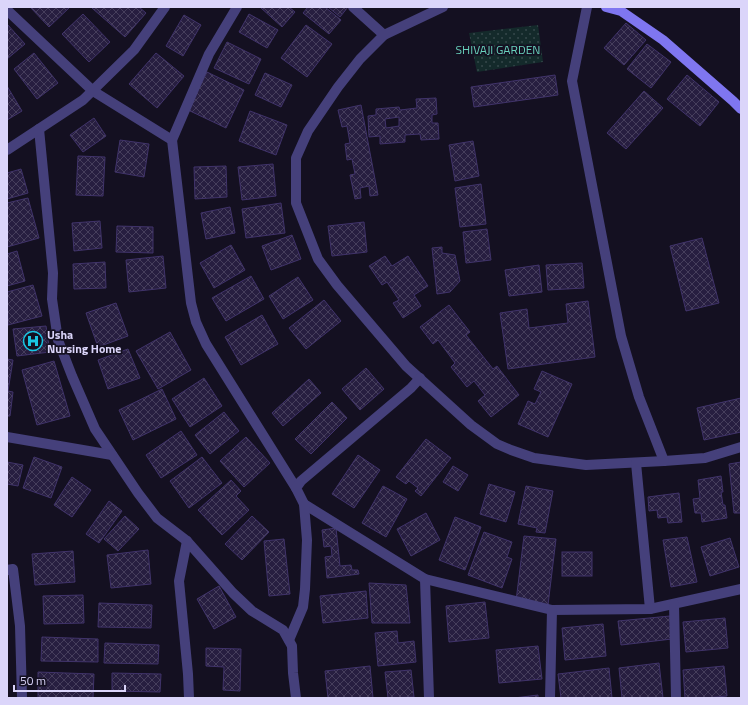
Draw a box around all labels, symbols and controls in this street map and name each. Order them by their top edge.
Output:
park label: SHIVAJI GARDEN [456,40,540,59]
place label: Usha Nursing Home [47,325,122,358]
hospital icon: Usha Nursing Home [22,330,44,352]
scale bar [14,667,125,693]
text: 50 m [20,671,46,690]

